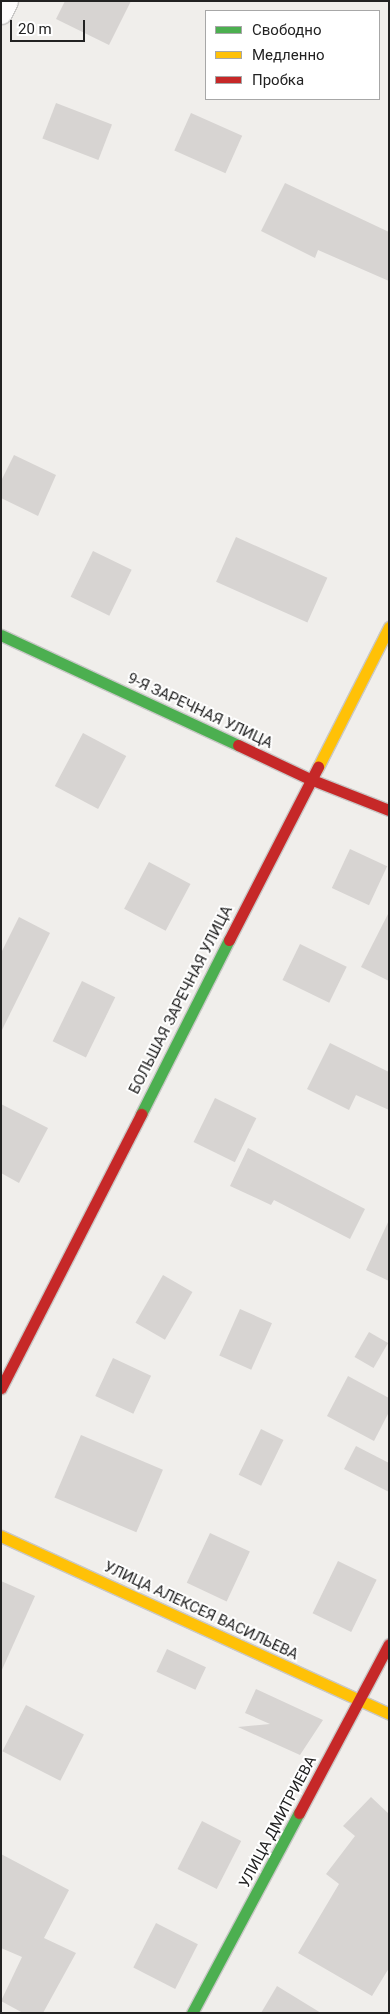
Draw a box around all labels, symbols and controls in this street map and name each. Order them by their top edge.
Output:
scale bar [12,10,88,42]
legend [205,10,380,100]
text: 20 m [18,20,52,38]
text: Свободно [252,21,321,39]
text: Медленно [252,46,325,64]
text: Пробка [252,71,304,89]
street label: 9-Я ЗАРЕЧНАЯ УЛИЦА [125,669,275,753]
street label: БОЛЬШАЯ ЗАРЕЧНАЯ УЛИЦА [126,903,236,1097]
street label: УЛИЦА АЛЕКСЕЯ ВАСИЛЬЕВА [101,1558,301,1664]
street label: УЛИЦА ДМИТРИЕВА [236,1753,320,1891]

